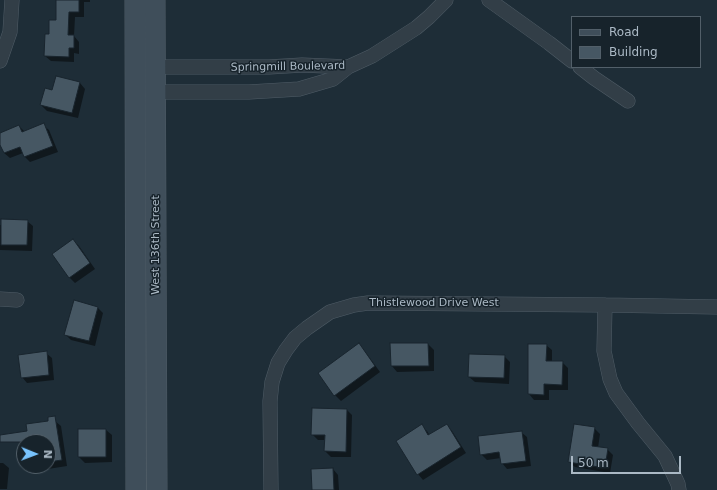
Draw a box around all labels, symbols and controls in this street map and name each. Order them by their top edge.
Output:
legend [571,16,701,68]
text: Road [609,25,639,39]
text: Building [609,45,658,59]
street label: Springmill Boulevard [231,59,345,75]
street label: West 136th Street [149,195,163,295]
street label: Thistlewood Drive West [369,296,499,310]
north arrow [16,434,56,474]
scale bar [573,448,683,474]
text: N [41,449,54,459]
text: 50 m [578,456,609,470]

